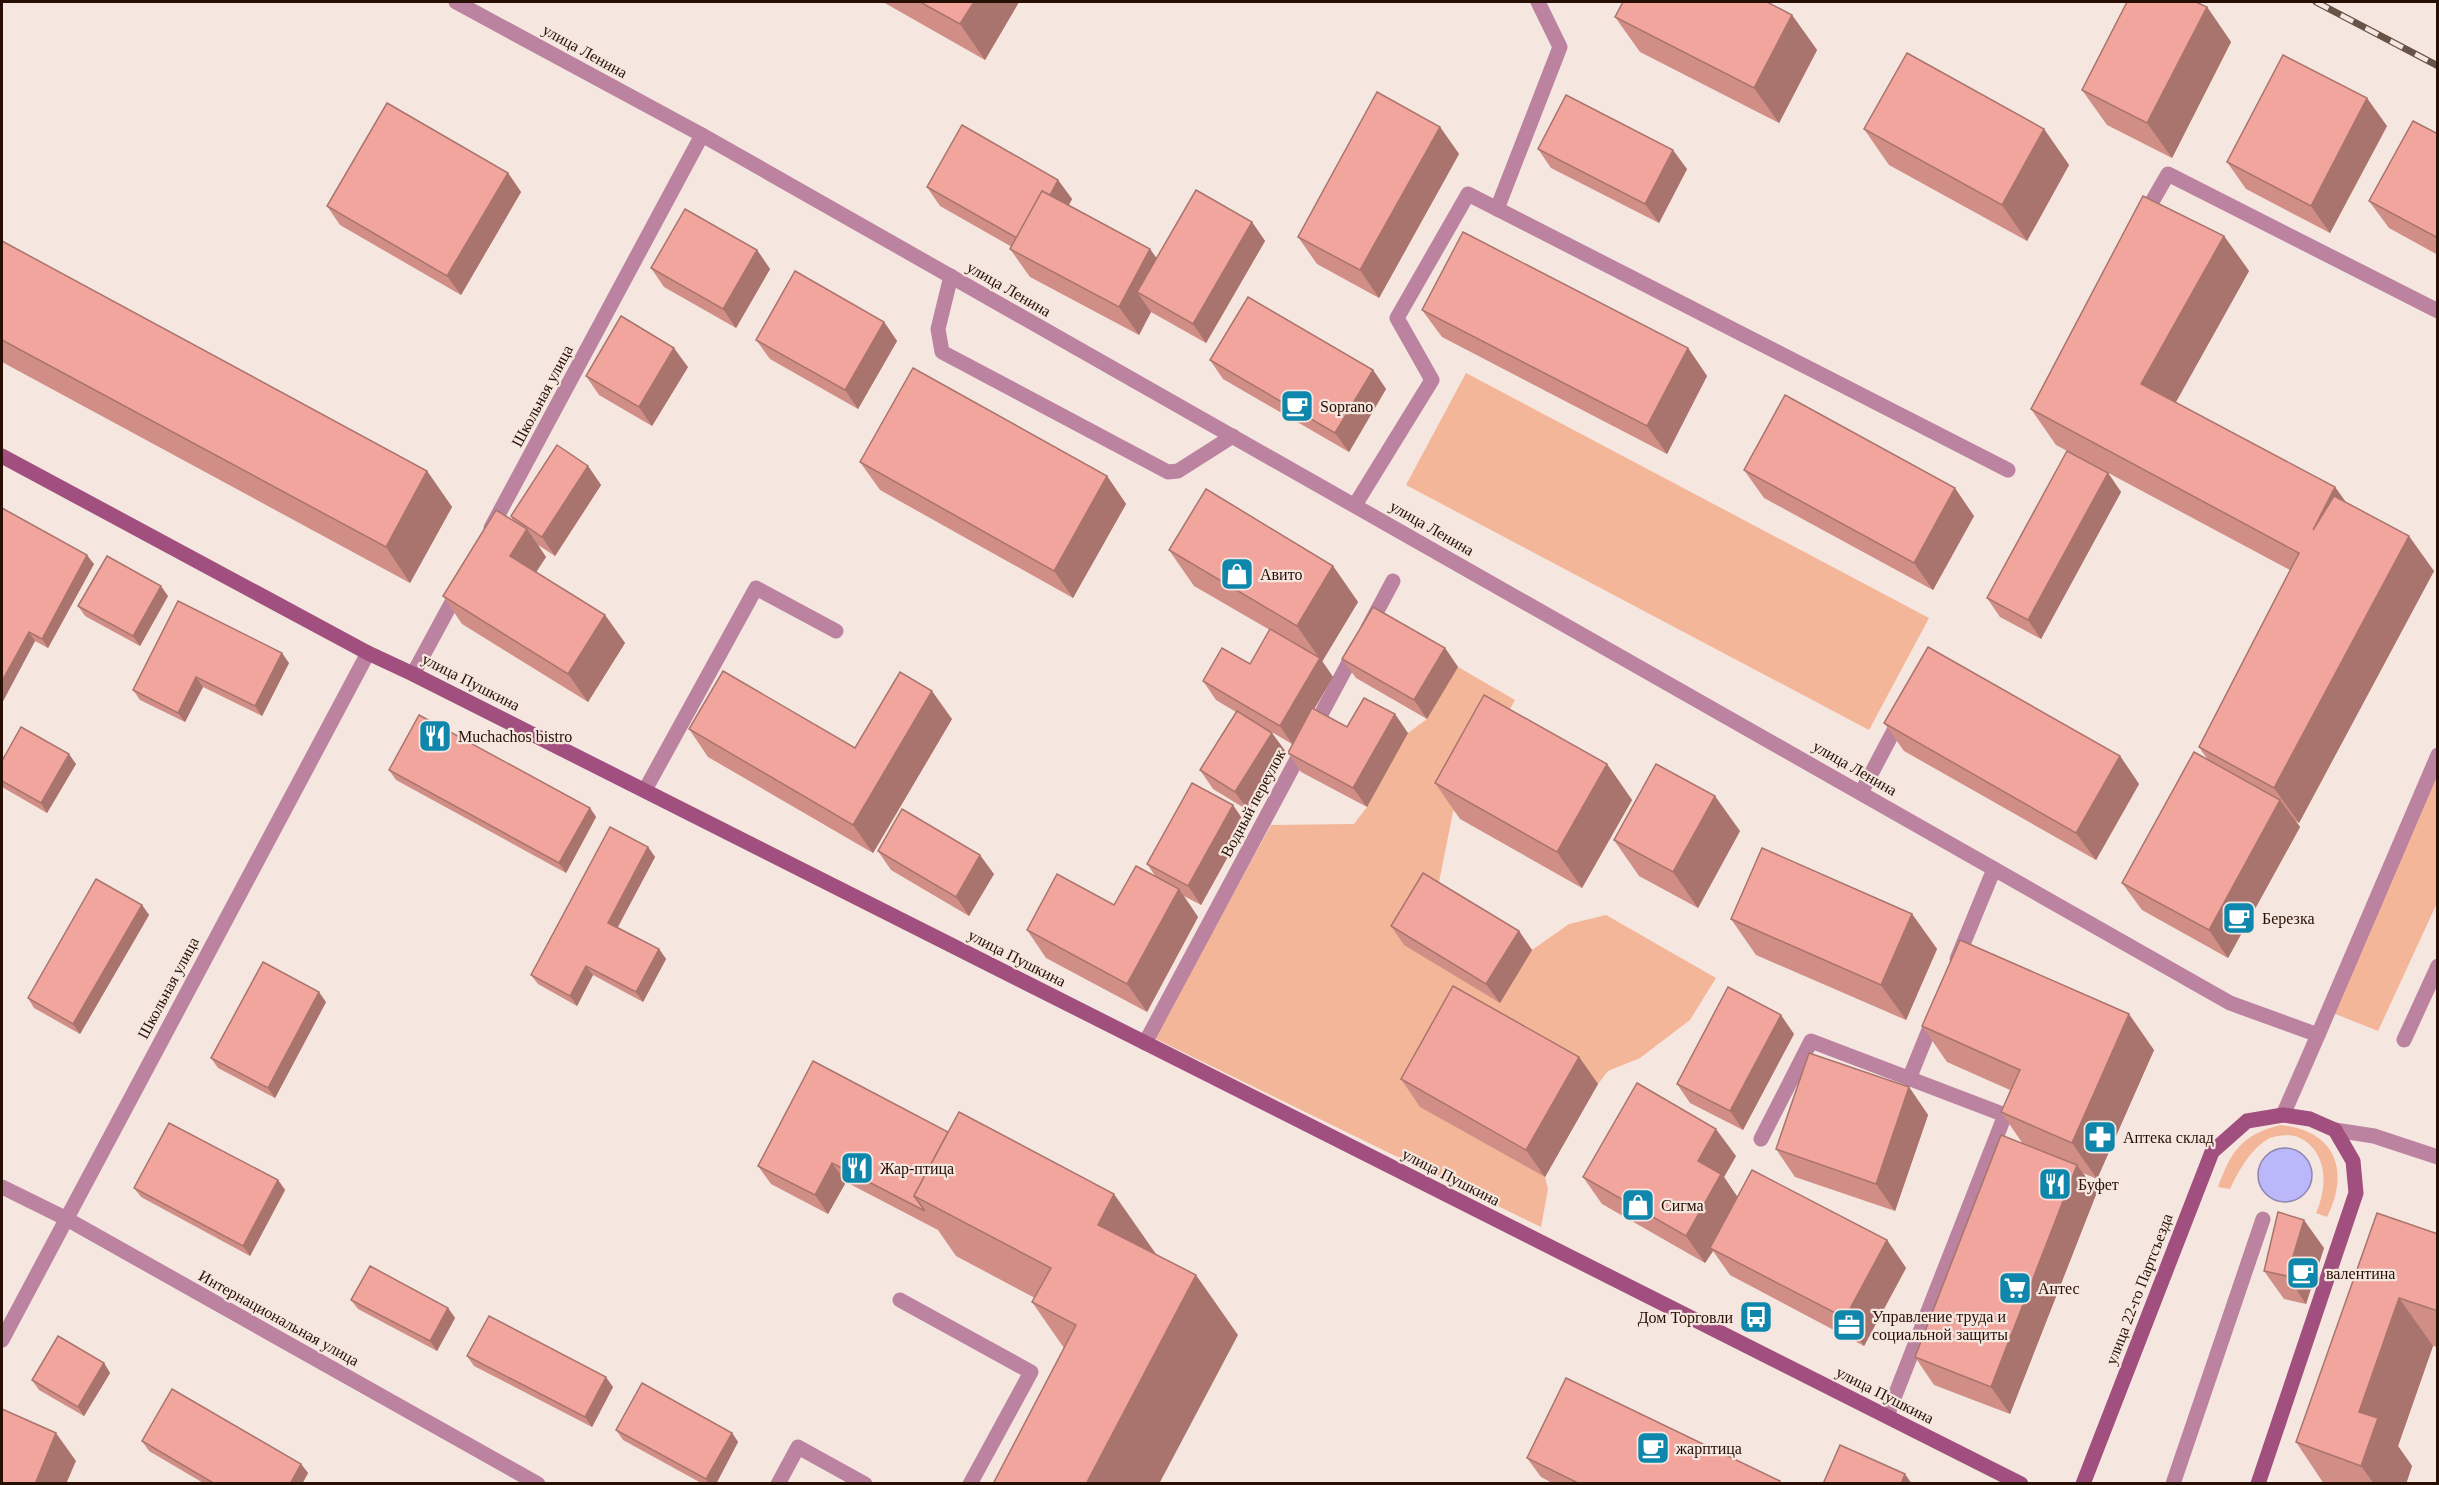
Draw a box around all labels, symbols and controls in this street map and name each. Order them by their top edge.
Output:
street label: улица Ленина [539,21,630,82]
street label: улица Ленина [963,258,1054,321]
street label: Школьная улица [508,342,577,450]
cafe icon: Soprano [1279,388,1315,424]
place label: Soprano [1320,398,1373,416]
street label: улица Ленина [1386,497,1477,560]
shop icon: Авито [1219,556,1255,592]
place label: Авито [1260,566,1302,583]
street label: улица Пушкина [419,650,523,715]
restaurant icon: Muchachos bistro [417,718,453,754]
place label: Muchachos bistro [458,728,572,745]
street label: улица Ленина [1809,737,1900,800]
street label: Водный переулок [1217,746,1290,860]
cafe icon: Березка [2221,900,2257,936]
place label: Березка [2262,910,2315,928]
street label: улица Пушкина [965,926,1069,991]
street label: Школьная улица [134,934,203,1042]
pharmacy icon: Аптека склад [2082,1119,2118,1155]
place label: Аптека склад [2123,1129,2214,1147]
street label: улица Пушкина [1399,1145,1503,1210]
restaurant icon: Жар-птица [839,1150,875,1186]
place label: Жар-птица [880,1160,954,1178]
restaurant icon: Буфет [2037,1166,2073,1202]
place label: Буфет [2078,1176,2119,1194]
shop icon: Сигма [1620,1187,1656,1223]
place label: Сигма [1661,1197,1704,1214]
street label: улица 22-го Партсъезда [2102,1211,2177,1367]
cafe icon: валентина [2285,1255,2321,1291]
place label: валентина [2326,1265,2395,1282]
street label: Интернациональная улица [195,1267,362,1370]
supermarket icon: Антес [1997,1270,2033,1306]
place label: Антес [2038,1280,2080,1297]
bus stop icon: Дом Торговли [1738,1299,1774,1335]
office icon: Управление труда и социальной защиты [1831,1307,1867,1343]
place label: Управление труда и социальной защиты [1872,1308,2008,1344]
place label: Дом Торговли [1638,1309,1733,1327]
street label: улица Пушкина [1833,1363,1937,1428]
cafe icon: жарптица [1635,1430,1671,1466]
place label: жарптица [1675,1440,1742,1458]

